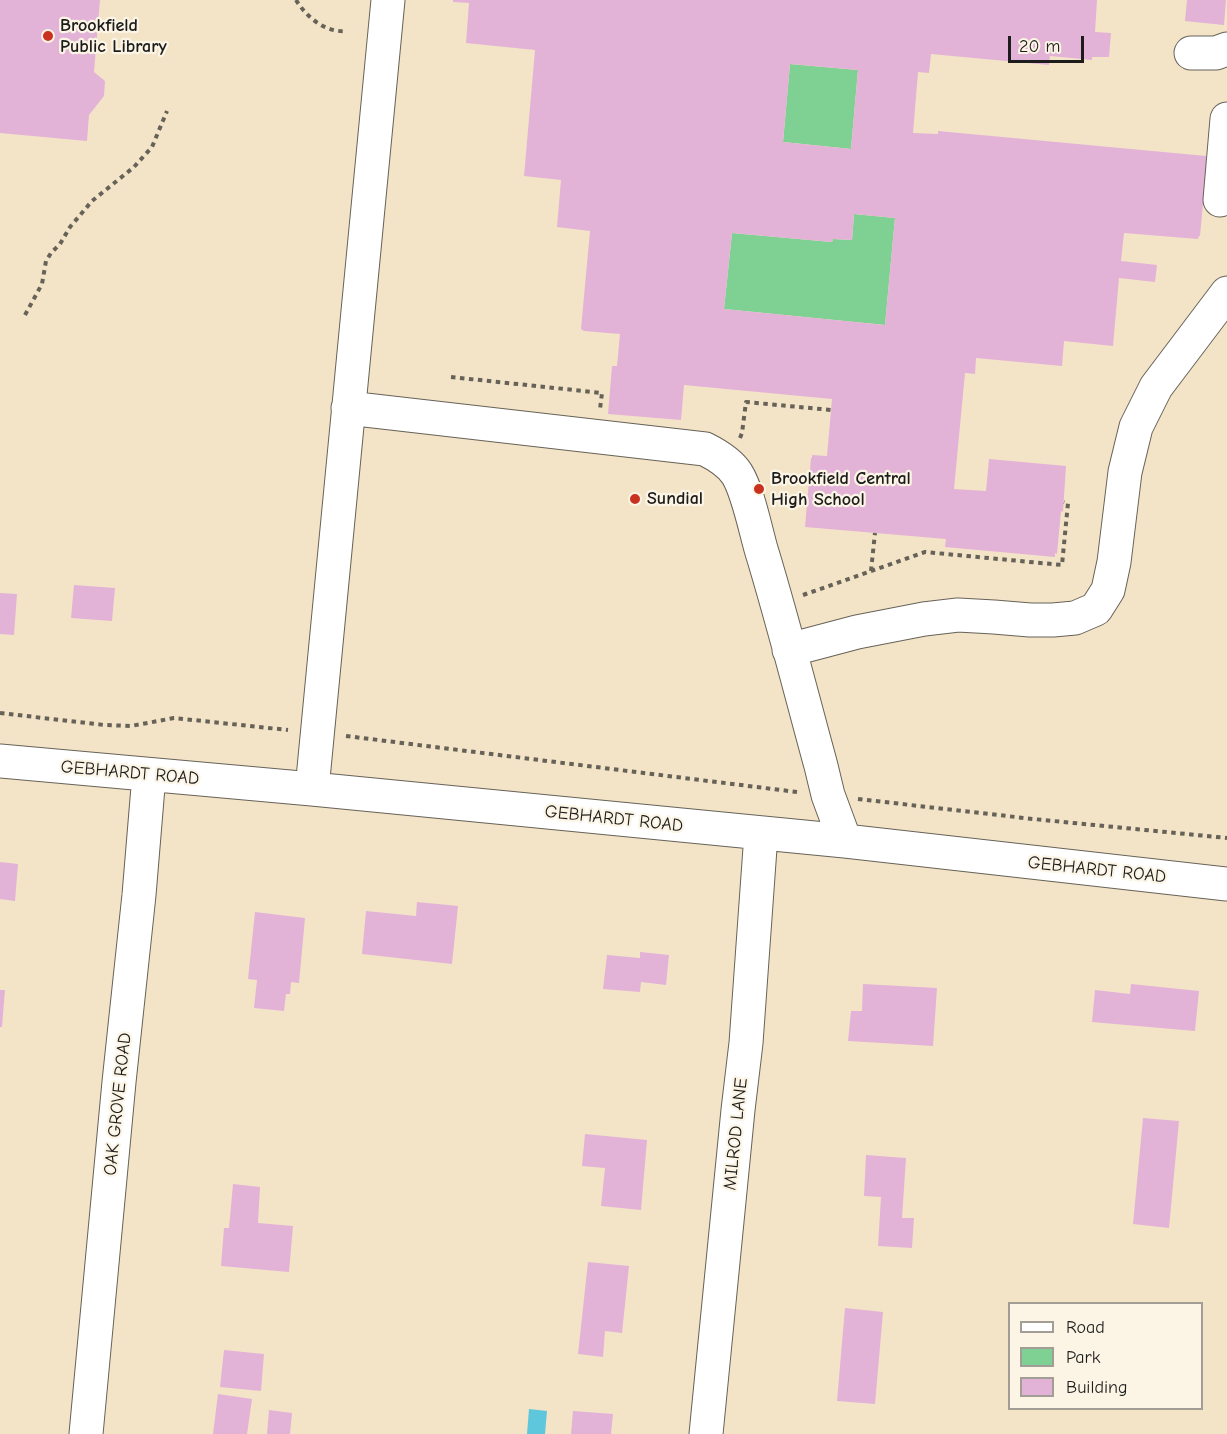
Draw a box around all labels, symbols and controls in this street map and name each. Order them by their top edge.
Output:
place label: Brookfield Public Library [60,15,167,57]
scale bar [1011,24,1088,62]
marker: Brookfield Public Library [41,29,55,43]
text: 20 m [1019,36,1060,57]
place label: Brookfield Central High School [771,468,911,510]
marker: Brookfield Central High School [752,482,766,496]
place label: Sundial [647,488,703,510]
marker: Sundial [628,492,642,506]
street label: GEBHARDT ROAD [60,756,200,790]
street label: GEBHARDT ROAD [544,801,684,837]
street label: GEBHARDT ROAD [1027,852,1167,888]
street label: OAK GROVE ROAD [100,1032,136,1176]
street label: MILROD LANE [719,1077,753,1191]
legend [1008,1302,1203,1410]
text: Road [1066,1317,1105,1338]
text: Park [1066,1347,1100,1368]
text: Building [1066,1377,1128,1398]

